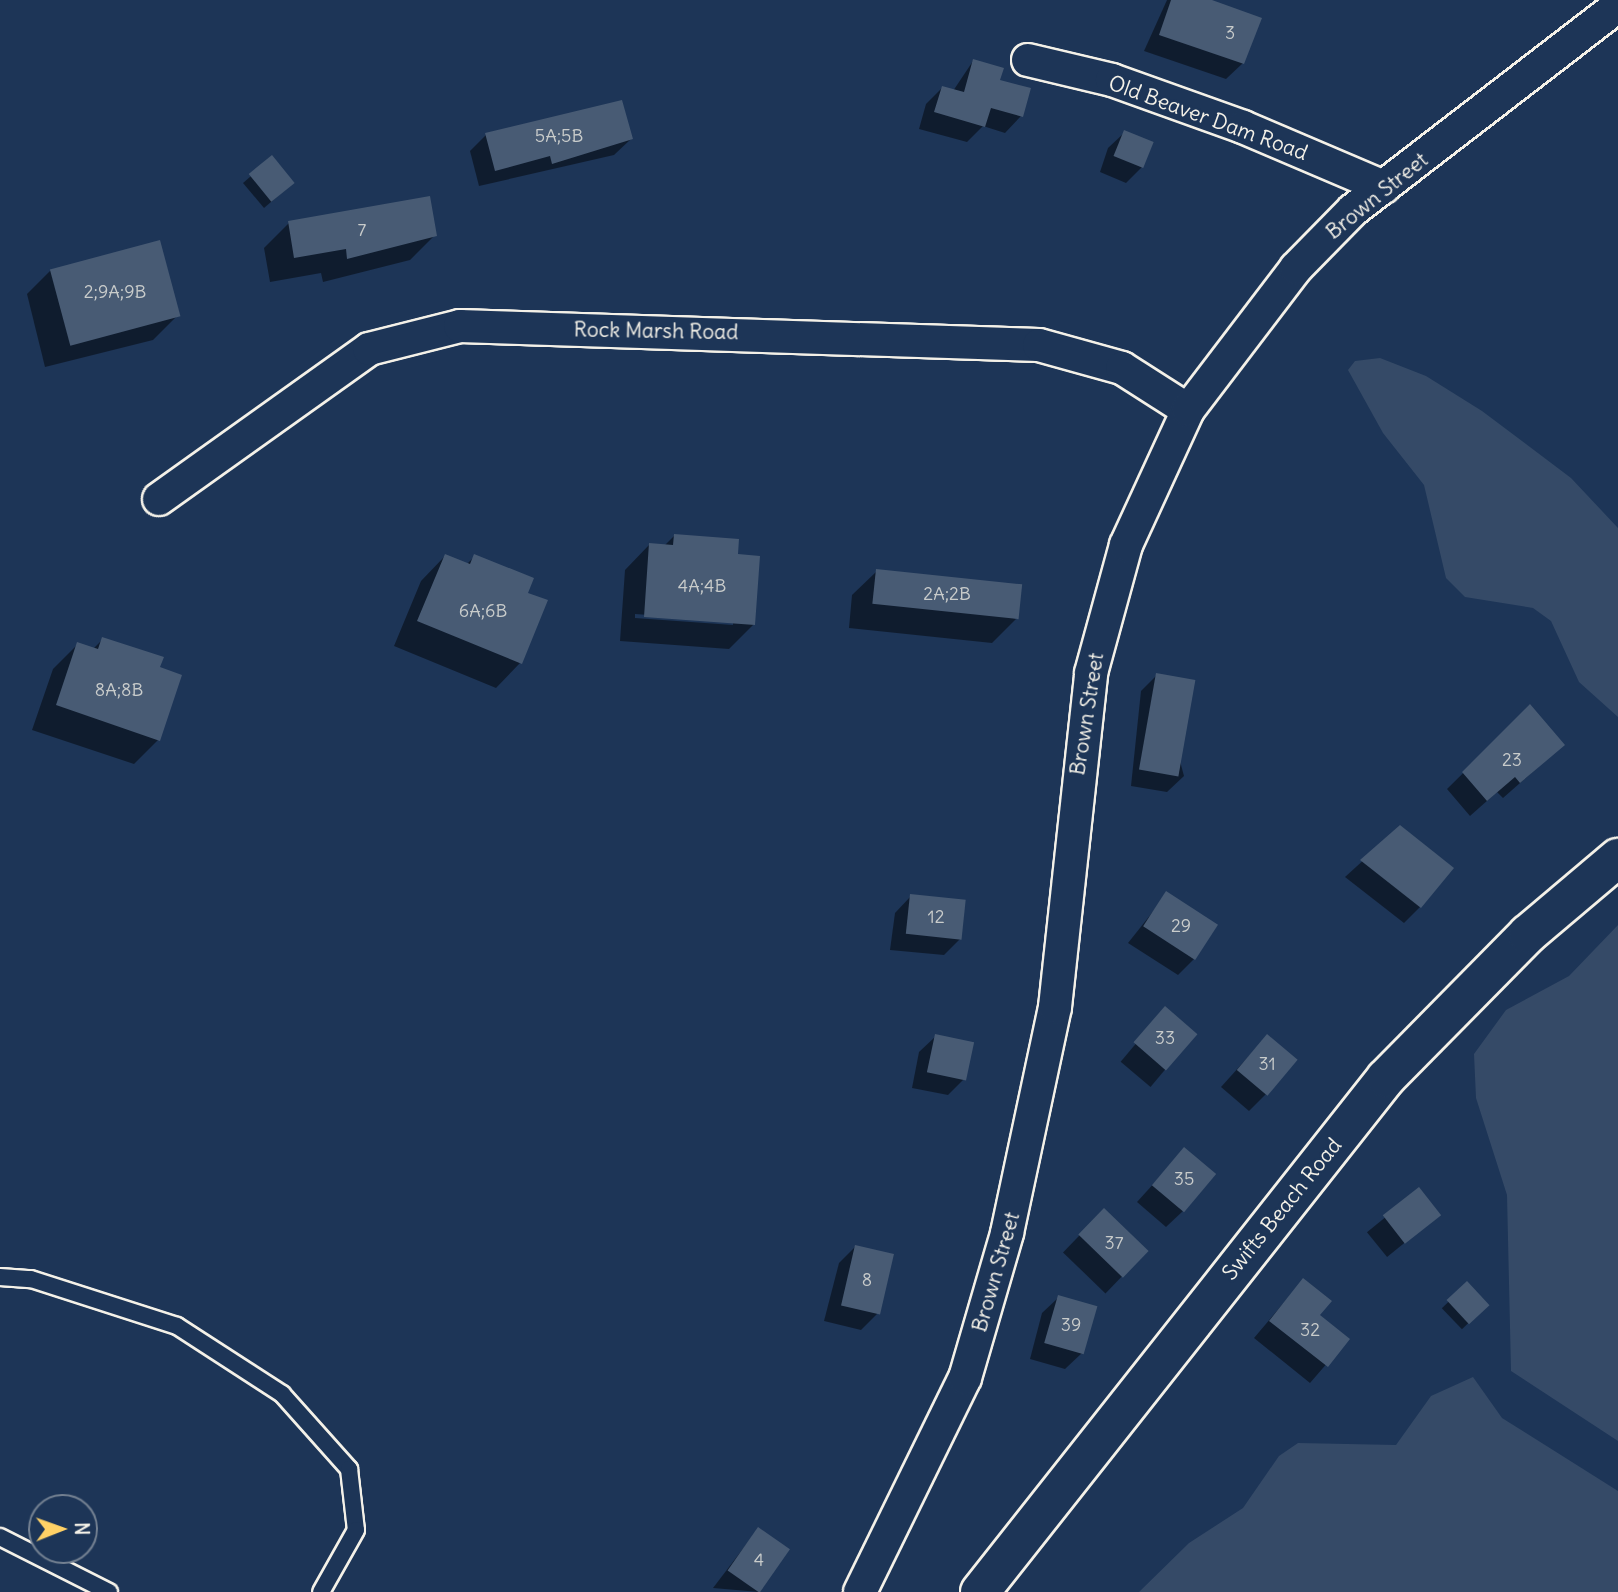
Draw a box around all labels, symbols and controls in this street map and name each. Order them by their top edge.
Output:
house number: 3 [1225,22,1235,44]
street label: Old Beaver Dam Road [1105,70,1311,166]
house number: 5A;5B [535,125,583,147]
street label: Brown Street [1321,147,1433,245]
house number: 7 [358,219,366,241]
house number: 2;9A;9B [84,281,146,303]
street label: Rock Marsh Road [573,317,739,345]
house number: 4A;4B [678,575,726,597]
house number: 2A;2B [923,583,971,605]
house number: 6A;6B [459,600,507,622]
street label: Brown Street [1065,651,1109,777]
house number: 8A;8B [95,679,143,701]
house number: 23 [1502,749,1522,771]
house number: 12 [927,906,945,928]
house number: 29 [1171,915,1191,937]
house number: 33 [1155,1027,1175,1049]
house number: 31 [1258,1053,1276,1075]
street label: Swifts Beach Road [1217,1133,1347,1285]
house number: 35 [1174,1168,1194,1190]
street label: Brown Street [967,1209,1025,1335]
house number: 37 [1104,1232,1124,1254]
house number: 8 [862,1269,872,1291]
house number: 39 [1061,1314,1081,1336]
house number: 32 [1300,1319,1320,1341]
north arrow [28,1494,98,1564]
text: N [70,1522,94,1535]
house number: 4 [754,1549,764,1571]

